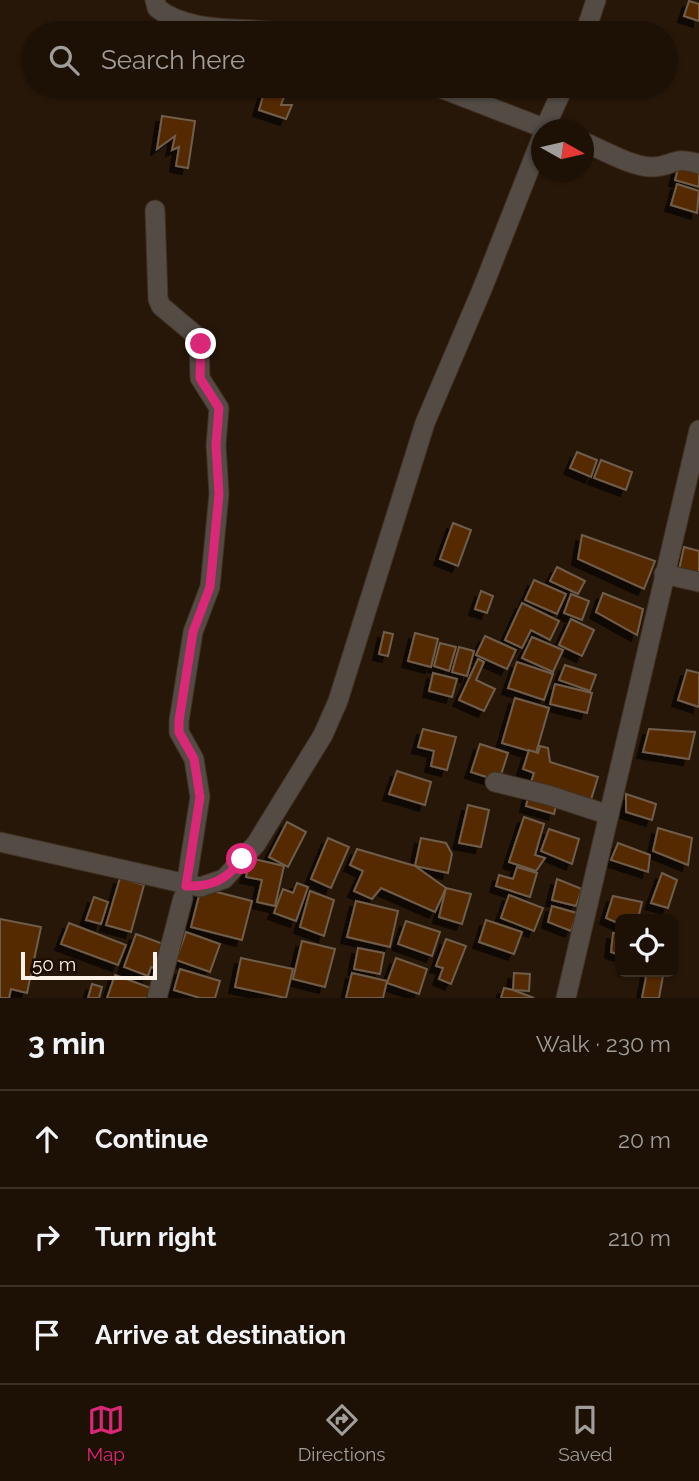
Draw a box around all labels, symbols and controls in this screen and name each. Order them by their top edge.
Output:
search box [21,21,678,98]
icon: search [45,41,83,79]
text: Search here [101,45,245,75]
north arrow [531,119,594,182]
route end [185,328,216,359]
route start [226,843,257,874]
map controls [615,914,678,977]
button: locate [615,914,678,977]
scale bar [21,949,158,981]
text: 50 m [32,953,76,975]
text: 3 min [28,1026,106,1061]
text: Walk · 230 m [536,1030,671,1057]
icon: ahead [28,1120,66,1158]
text: Continue [95,1124,208,1154]
text: 20 m [618,1126,671,1153]
icon: right [28,1218,66,1256]
text: Turn right [95,1222,216,1252]
text: 210 m [608,1224,671,1251]
icon: arrive [28,1316,66,1354]
text: Arrive at destination [95,1320,346,1350]
tab: Map [86,1401,125,1465]
tab: Directions [298,1401,386,1465]
tab: Saved [558,1401,613,1465]

